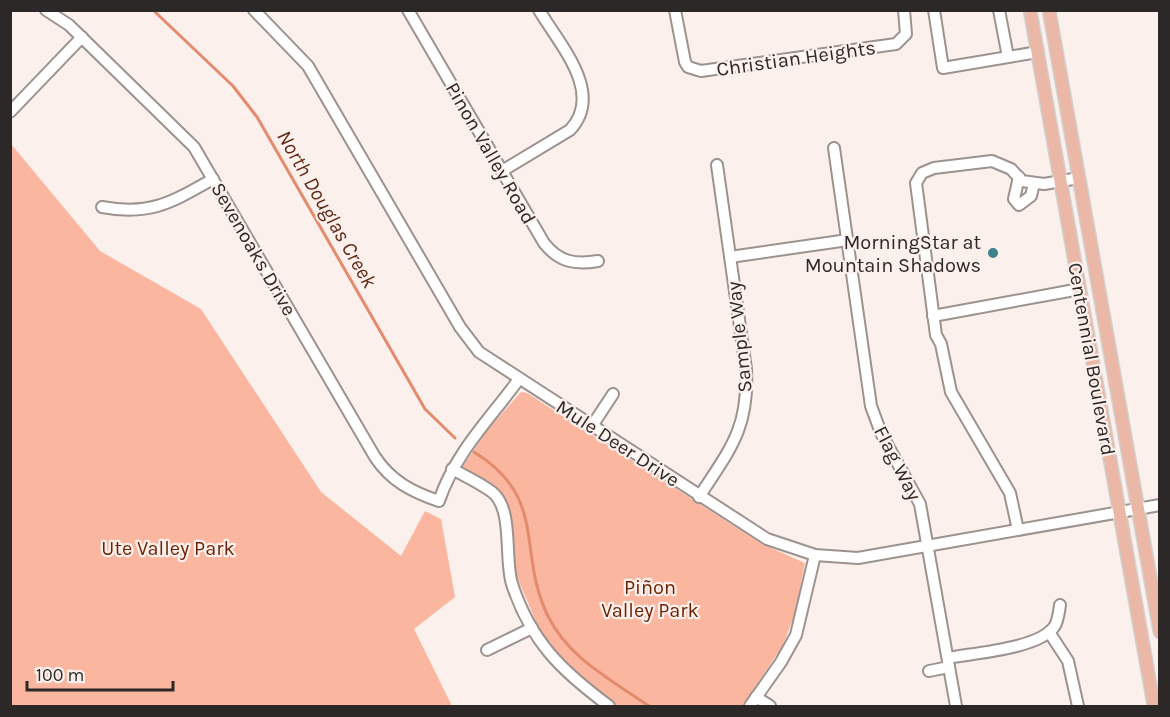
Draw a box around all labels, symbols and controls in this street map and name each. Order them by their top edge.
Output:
street label: Christian Heights [715,36,877,81]
street label: Pinon Valley Road [441,78,541,228]
water label: North Douglas Creek [272,126,382,292]
street label: Sevenoaks Drive [206,179,301,320]
place label: MorningStar at Mountain Shadows [805,231,981,277]
marker: MorningStar at Mountain Shadows [986,246,1000,260]
street label: Centennial Boulevard [1063,261,1120,457]
street label: Sample Way [722,280,757,394]
street label: Mule Deer Drive [552,395,684,492]
street label: Flag Way [869,422,926,504]
park label: Ute Valley Park [101,537,235,560]
park label: Piñon Valley Park [601,576,699,622]
scale bar [27,654,172,692]
text: 100 m [36,664,84,686]

